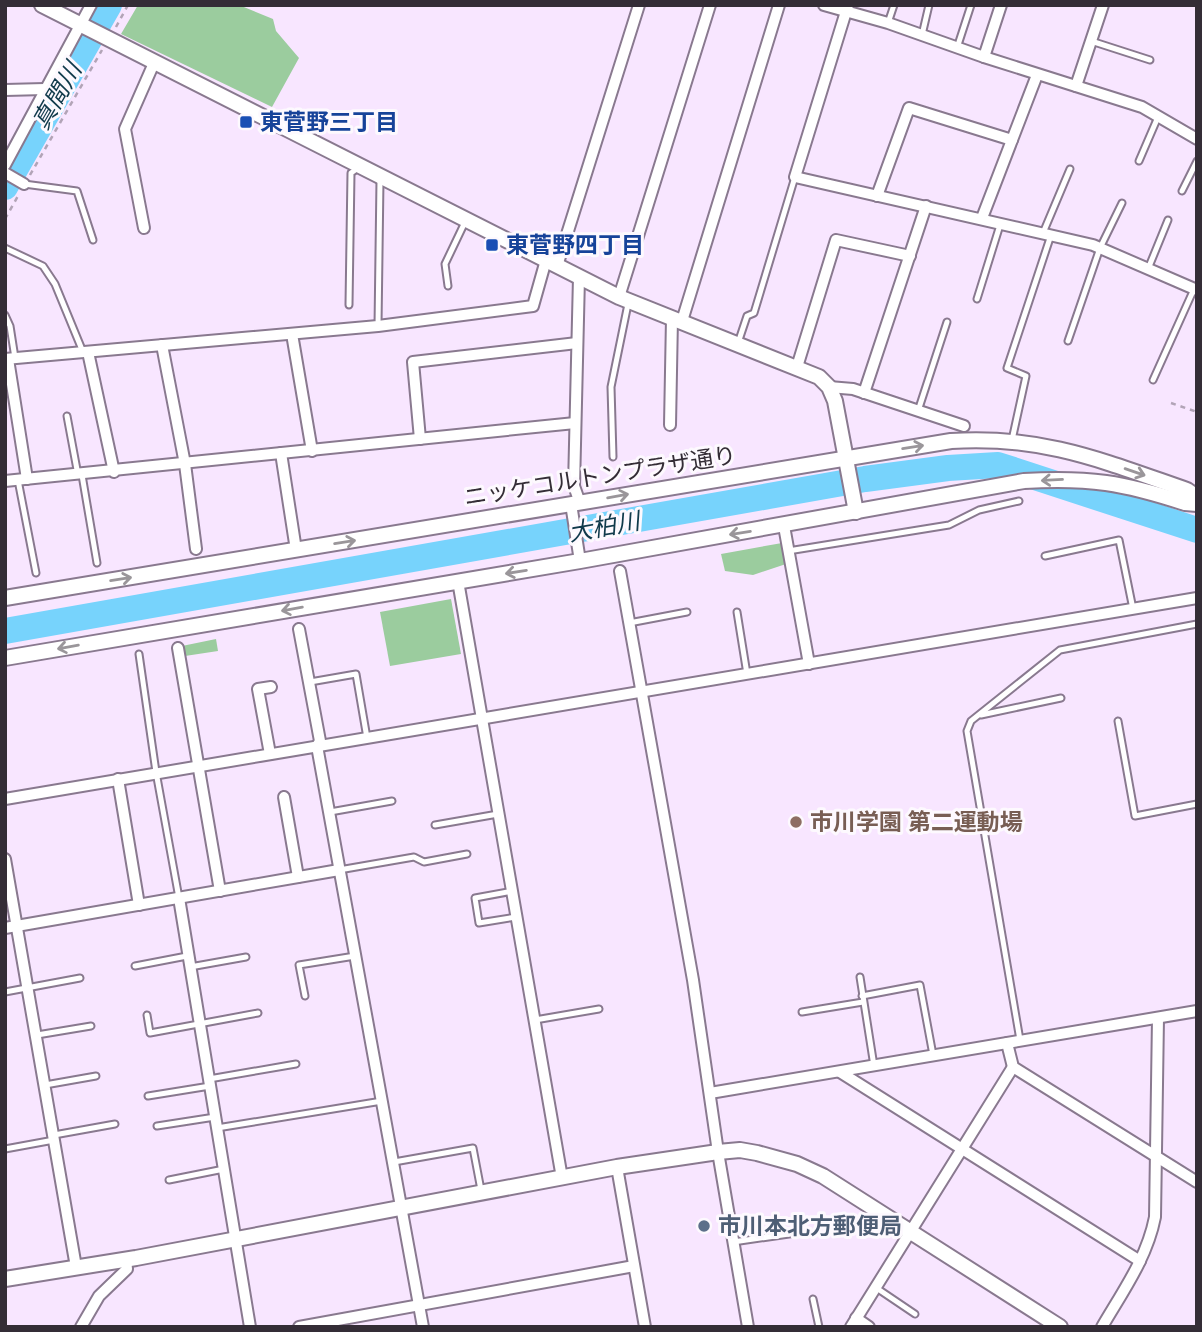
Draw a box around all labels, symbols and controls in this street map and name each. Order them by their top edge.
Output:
water label: 真間川 [25,54,88,134]
place label: 東菅野三丁目 [260,107,398,135]
marker: 東菅野三丁目 [238,114,254,130]
place label: 東菅野四丁目 [506,230,644,258]
marker: 東菅野四丁目 [484,237,500,253]
street label: ニッケコルトンプラザ通り [462,440,738,510]
one-way arrow [901,440,924,453]
one-way arrow [1124,467,1146,479]
one-way arrow [1041,473,1064,486]
one-way arrow [606,489,629,502]
water label: 大柏川 [566,504,645,546]
one-way arrow [730,527,752,540]
one-way arrow [333,535,356,548]
one-way arrow [505,566,528,579]
one-way arrow [109,572,132,585]
one-way arrow [281,603,304,616]
one-way arrow [57,641,80,654]
place label: 市川学園 第二運動場 [810,807,1023,835]
marker: 市川学園 第二運動場 [788,814,804,830]
place label: 市川本北方郵便局 [718,1211,902,1239]
marker: 市川本北方郵便局 [696,1218,712,1234]

